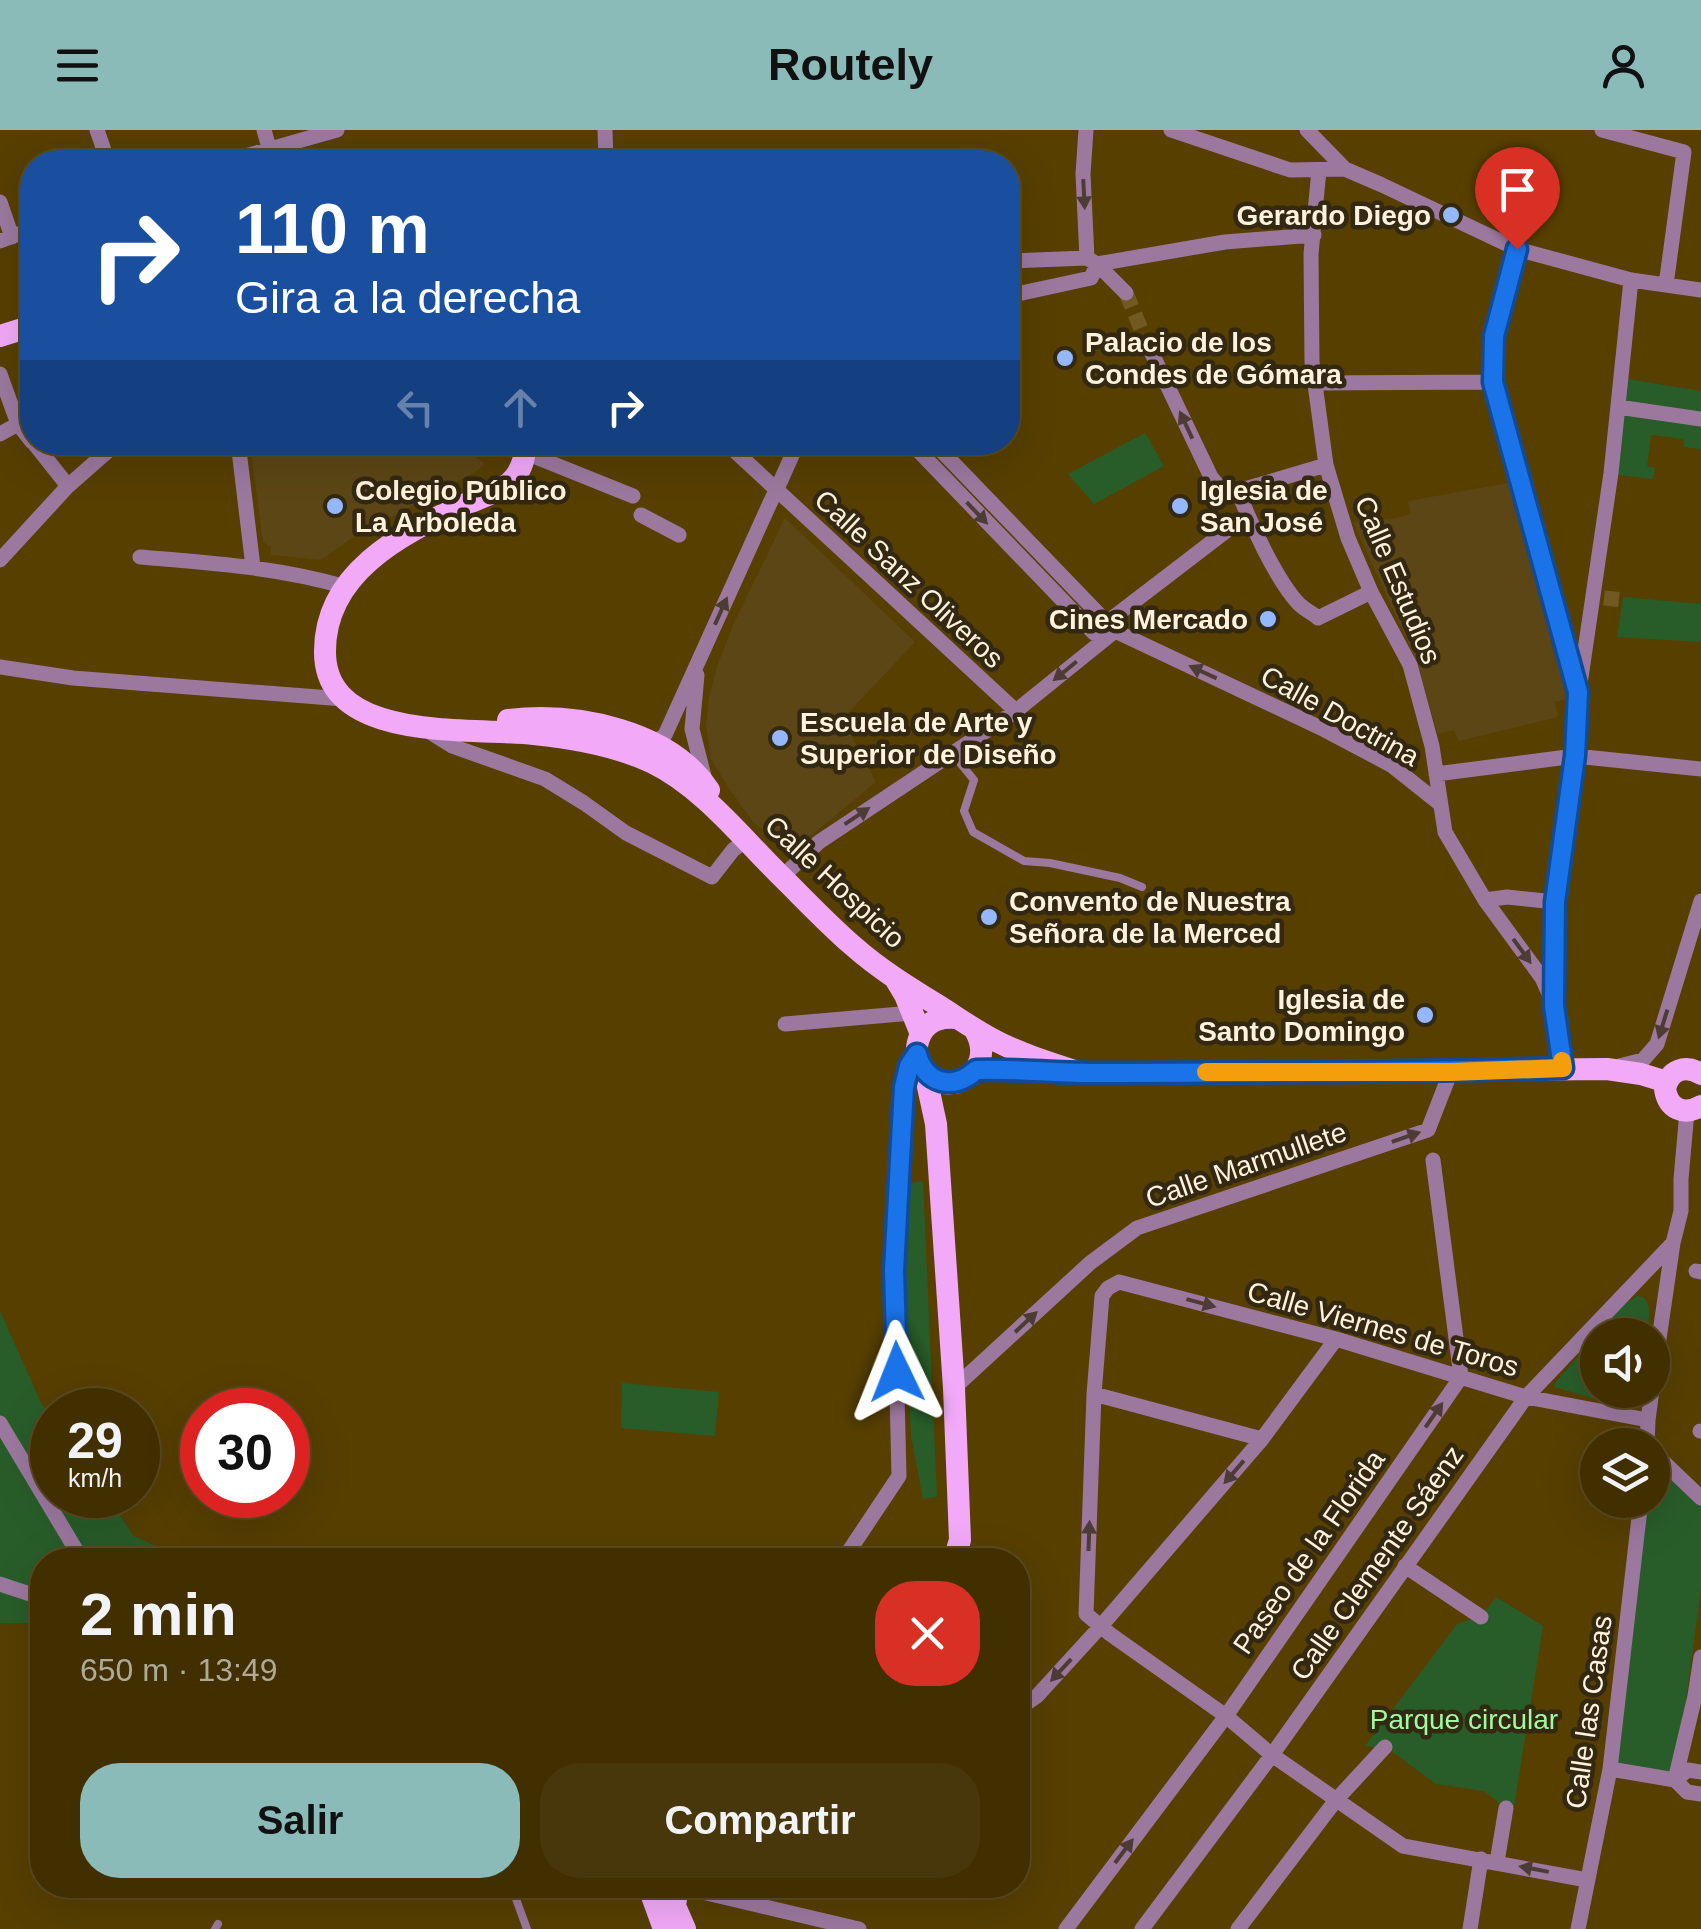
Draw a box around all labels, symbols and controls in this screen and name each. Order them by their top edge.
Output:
icon: menu [50,38,105,93]
icon: person [1596,38,1651,93]
text: Routely [768,39,933,90]
pin [1475,147,1560,250]
icon: arrive [1490,162,1545,217]
one-way arrow [1076,178,1092,210]
icon: right [70,190,200,320]
text: 110 m [235,190,430,268]
place label: Gerardo Diego [1237,200,1431,231]
marker: Gerardo Diego [1440,204,1462,226]
text: Gira a la derecha [235,272,580,323]
place label: Palacio de los Condes de Gómara [1085,327,1342,390]
marker: Palacio de los Condes de Gómara [1054,347,1076,369]
icon: left [388,380,443,435]
icon: ahead [493,380,548,435]
icon: right [598,380,653,435]
one-way arrow [1178,410,1195,439]
place label: Colegio Público La Arboleda [355,475,567,538]
place label: Iglesia de San José [1200,475,1328,538]
street label: Calle Sanz Oliveros [809,484,1009,674]
street label: Calle Estudios [1349,492,1447,668]
marker: Colegio Público La Arboleda [324,495,346,517]
marker: Iglesia de San José [1169,495,1191,517]
one-way arrow [965,500,989,524]
one-way arrow [713,596,730,625]
place label: Cines Mercado [1049,604,1248,635]
marker: Cines Mercado [1257,608,1279,630]
one-way arrow [1053,660,1078,681]
street label: Calle Doctrina [1256,660,1425,772]
one-way arrow [1188,664,1217,681]
place label: Escuela de Arte y Superior de Diseño [800,707,1057,770]
marker: Escuela de Arte y Superior de Diseño [769,727,791,749]
one-way arrow [843,807,871,826]
street label: Calle Hospicio [759,810,911,954]
place label: Convento de Nuestra Señora de la Merced [1009,886,1291,949]
marker: Convento de Nuestra Señora de la Merced [978,906,1000,928]
one-way arrow [1512,938,1532,964]
place label: Iglesia de Santo Domingo [1198,984,1405,1047]
marker: Iglesia de Santo Domingo [1414,1004,1436,1026]
one-way arrow [1655,1010,1670,1040]
street label: Calle Marmullete [1142,1116,1350,1214]
one-way arrow [1392,1129,1422,1144]
street label: Calle Viernes de Toros [1244,1275,1522,1383]
one-way arrow [1186,1296,1217,1312]
one-way arrow [1014,1311,1038,1334]
map controls [1580,1318,1670,1518]
button: sound [1580,1318,1670,1408]
position arrow [845,1320,949,1424]
speed limit sign: 30 [180,1388,310,1518]
one-way arrow [1424,1402,1443,1429]
text: 29 [67,1413,123,1469]
button: layers [1580,1428,1670,1518]
street label: Calle Clemente Sáenz [1284,1440,1470,1686]
street label: Paseo de la Florida [1227,1444,1391,1660]
one-way arrow [1223,1459,1245,1484]
text: km/h [68,1464,122,1492]
one-way arrow [1081,1519,1097,1551]
text: 2 min [80,1581,237,1648]
button: close [875,1581,980,1686]
street label: Calle las Casas [1560,1614,1618,1810]
text: 650 m · 13:49 [80,1652,277,1688]
one-way arrow [1050,1658,1073,1682]
park label: Parque circular [1370,1704,1558,1735]
button: Salir [80,1763,520,1878]
button: Compartir [540,1763,980,1878]
one-way arrow [1114,1838,1134,1864]
one-way arrow [1518,1861,1549,1877]

